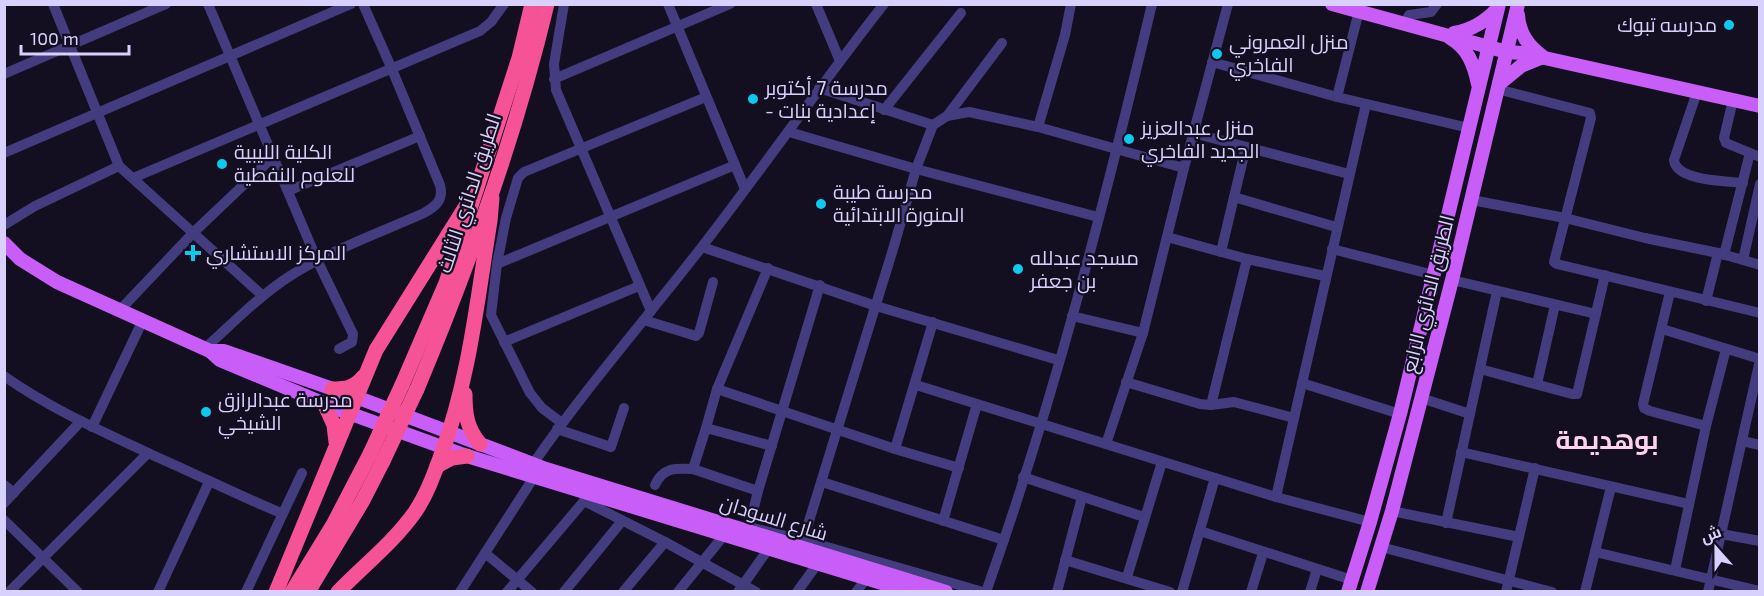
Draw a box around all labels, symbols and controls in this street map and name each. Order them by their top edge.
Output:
place label: مدرسه تبوك [1617,12,1717,37]
scale bar [21,18,129,56]
marker: مدرسه تبوك [1722,18,1736,32]
text: 100 m [30,27,79,49]
place label: منزل العمروني الفاخري [1229,29,1349,81]
marker: منزل العمروني الفاخري [1210,47,1224,61]
place label: مدرسة 7 أكتوبر - إعدادية بنات [764,75,888,124]
marker: مدرسة 7 أكتوبر - إعدادية بنات [746,92,760,106]
street label: الطريق الدائري الثالث [431,110,510,277]
place label: منزل عبدالعزيز الجديد الفاخري [1140,115,1260,167]
marker: منزل عبدالعزيز الجديد الفاخري [1122,132,1136,146]
place label: الكلية الليبية للعلوم النفطية [234,139,355,189]
marker: الكلية الليبية للعلوم النفطية [215,157,229,171]
place label: مدرسة طيبة المنورة الابتدائية [833,179,965,227]
marker: مدرسة طيبة المنورة الابتدائية [814,197,828,211]
street label: الطريق الدائري الرابع [1396,212,1463,376]
place label: المركز الاستشاري [206,240,346,269]
marker: المركز الاستشاري [184,244,202,262]
place label: مسجد عبدلله بن جعفر [1029,245,1139,294]
marker: مسجد عبدلله بن جعفر [1011,262,1025,276]
place label: مدرسة عبدالرازق الشيخي [218,387,353,439]
marker: مدرسة عبدالرازق الشيخي [199,405,213,419]
district label: بوهديمة [1555,423,1659,455]
street label: شارع السودان [717,489,831,548]
north arrow [1686,518,1746,578]
text: ش [1697,521,1724,547]

